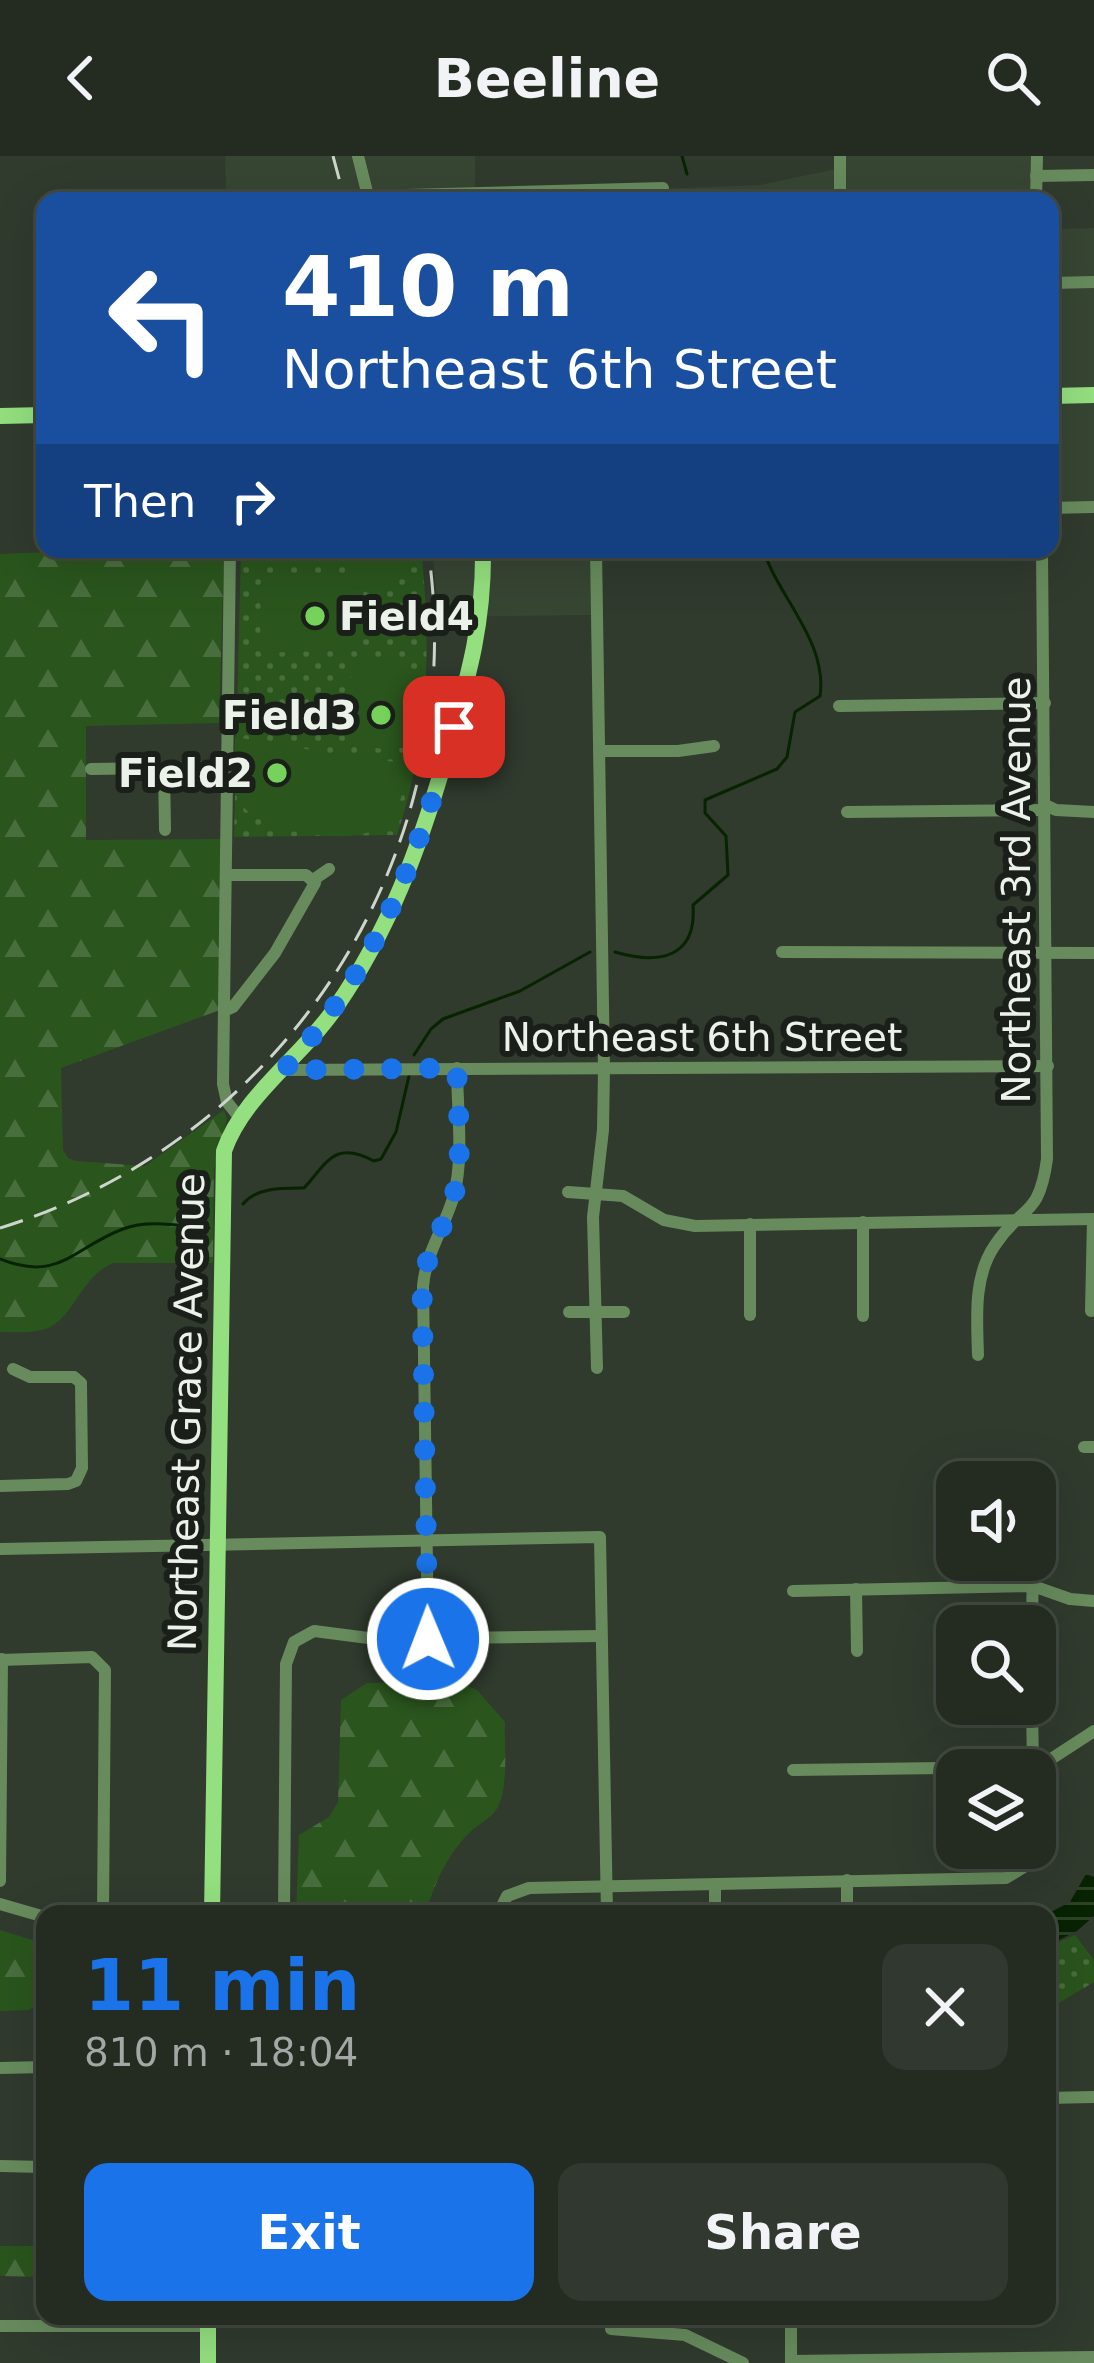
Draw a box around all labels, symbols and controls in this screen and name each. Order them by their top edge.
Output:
icon: back [48,45,114,111]
icon: search [980,45,1046,111]
text: Beeline [434,47,660,110]
text: 410 m [282,238,574,336]
icon: left [84,240,240,396]
text: Northeast 6th Street [282,338,837,401]
icon: right [220,468,286,534]
text: Then [84,475,196,528]
place label: Field4 [339,594,474,639]
marker: Field4 [302,603,328,629]
pin [403,676,505,778]
street label: Northeast 3rd Avenue [994,676,1039,1104]
place label: Field3 [222,693,357,738]
icon: arrive [421,694,487,760]
marker: Field3 [368,702,394,728]
place label: Field2 [118,751,253,796]
marker: Field2 [264,760,290,786]
street label: Northeast 6th Street [502,1015,902,1060]
street label: Northeast Grace Avenue [160,1173,213,1651]
map controls [936,1461,1056,1869]
button: sound [936,1461,1056,1581]
position arrow [365,1576,491,1702]
button: search [936,1605,1056,1725]
button: layers [936,1749,1056,1869]
text: 11 min [84,1943,360,2027]
button: close [882,1944,1008,2070]
text: 810 m · 18:04 [84,2030,358,2075]
button: Exit [84,2163,534,2301]
button: Share [558,2163,1008,2301]

